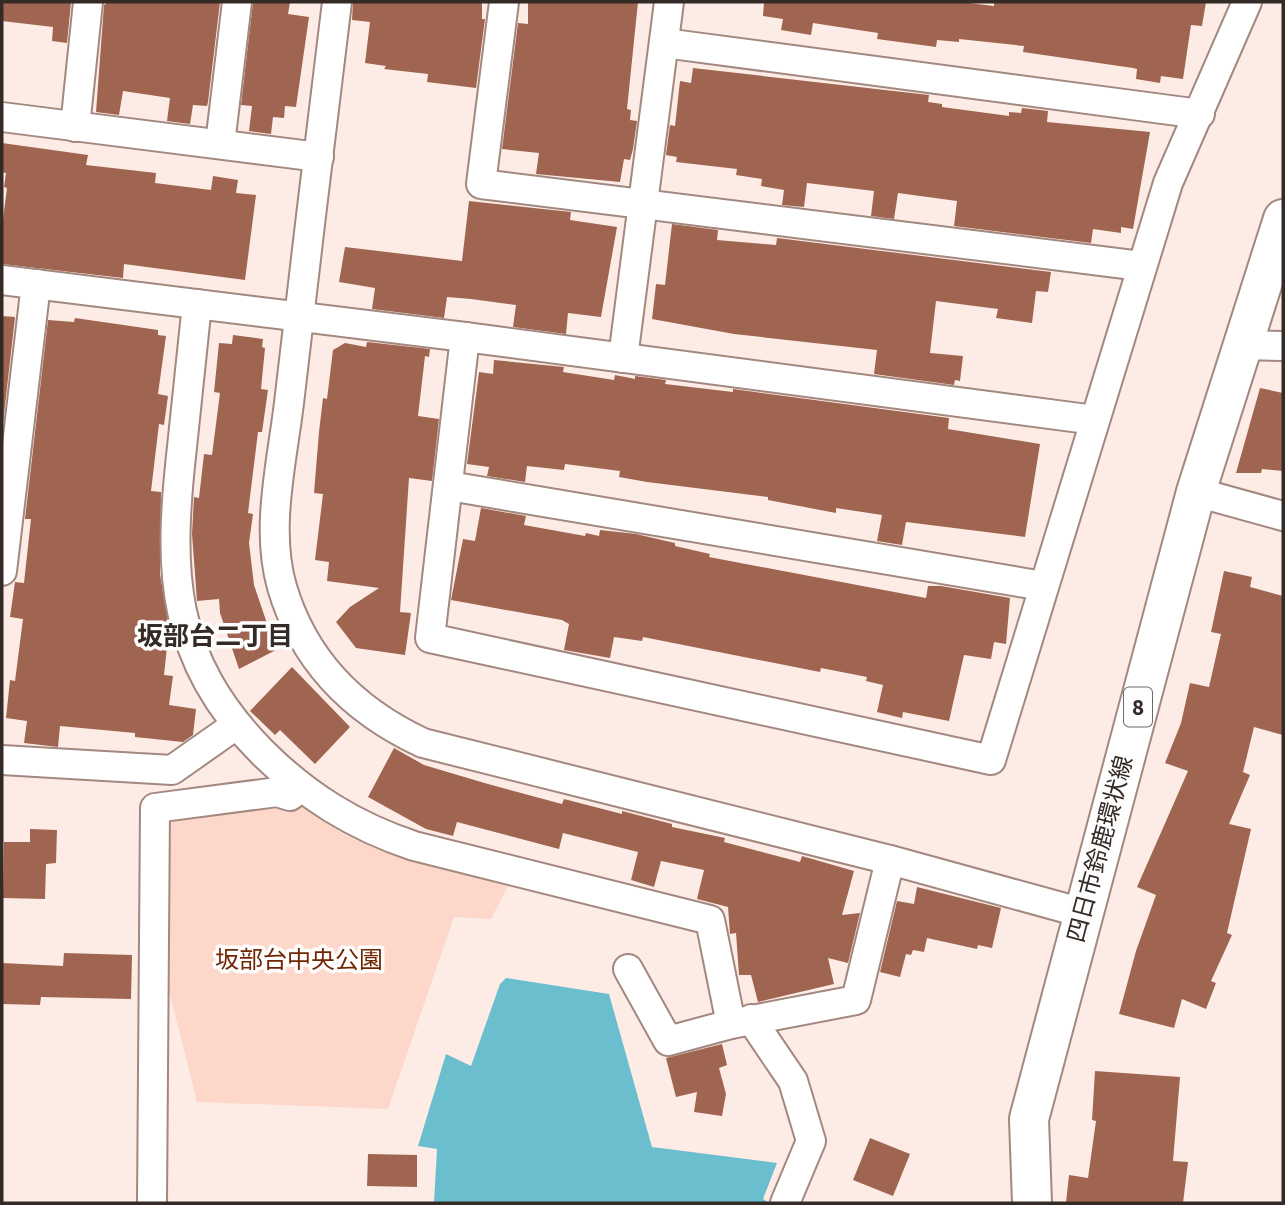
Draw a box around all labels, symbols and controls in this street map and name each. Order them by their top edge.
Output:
district label: 坂部台二丁目 [137,618,293,655]
road number: 8 [1124,688,1152,726]
street label: 四日市鈴鹿環状線 [1059,752,1142,946]
park label: 坂部台中央公園 [215,943,383,978]

